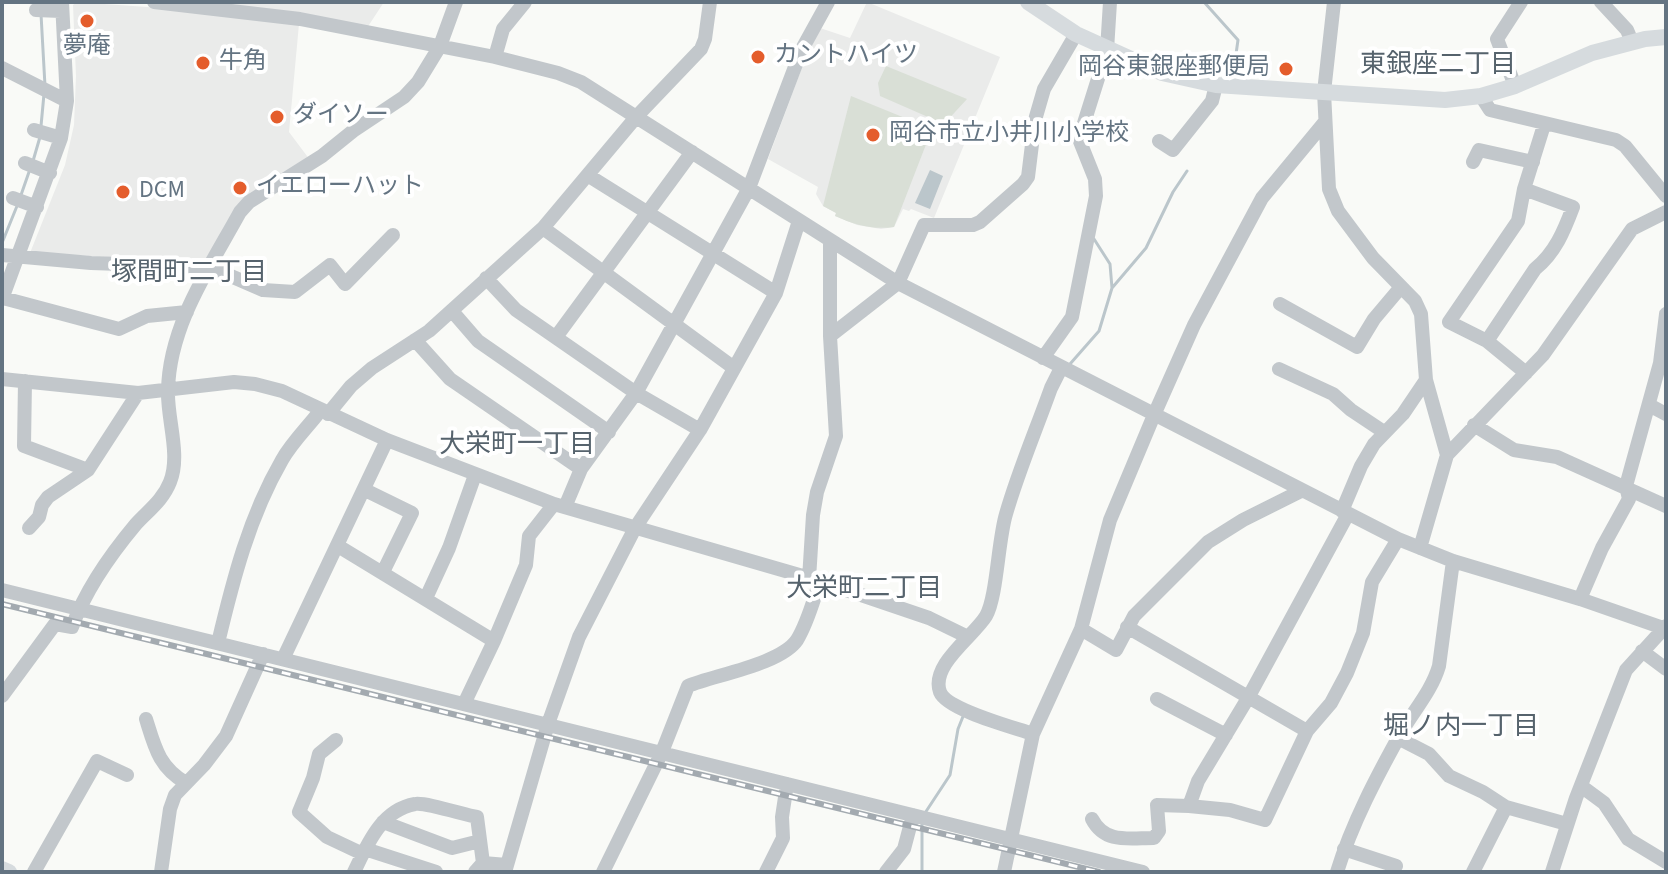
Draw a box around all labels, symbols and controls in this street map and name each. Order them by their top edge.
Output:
marker: 夢庵 [78,12,96,30]
place label: 夢庵 [63,34,111,62]
place label: カントハイツ [774,43,918,71]
marker: カントハイツ [749,48,767,66]
place label: 牛角 [219,49,267,77]
district label: 東銀座二丁目 [1360,50,1516,82]
marker: 牛角 [194,54,212,72]
place label: 岡谷東銀座郵便局 [1078,55,1270,83]
marker: 岡谷東銀座郵便局 [1277,60,1295,78]
place label: ダイソー [293,103,389,131]
marker: ダイソー [268,108,286,126]
place label: 岡谷市立小井川小学校 [889,121,1129,149]
marker: 岡谷市立小井川小学校 [864,126,882,144]
place label: イエローハット [256,174,424,202]
place label: DCM [139,178,185,206]
marker: イエローハット [231,179,249,197]
marker: DCM [114,183,132,201]
district label: 塚間町二丁目 [111,258,267,290]
district label: 大栄町一丁目 [439,430,595,462]
district label: 大栄町二丁目 [786,574,942,606]
district label: 堀ノ内一丁目 [1383,712,1539,744]

